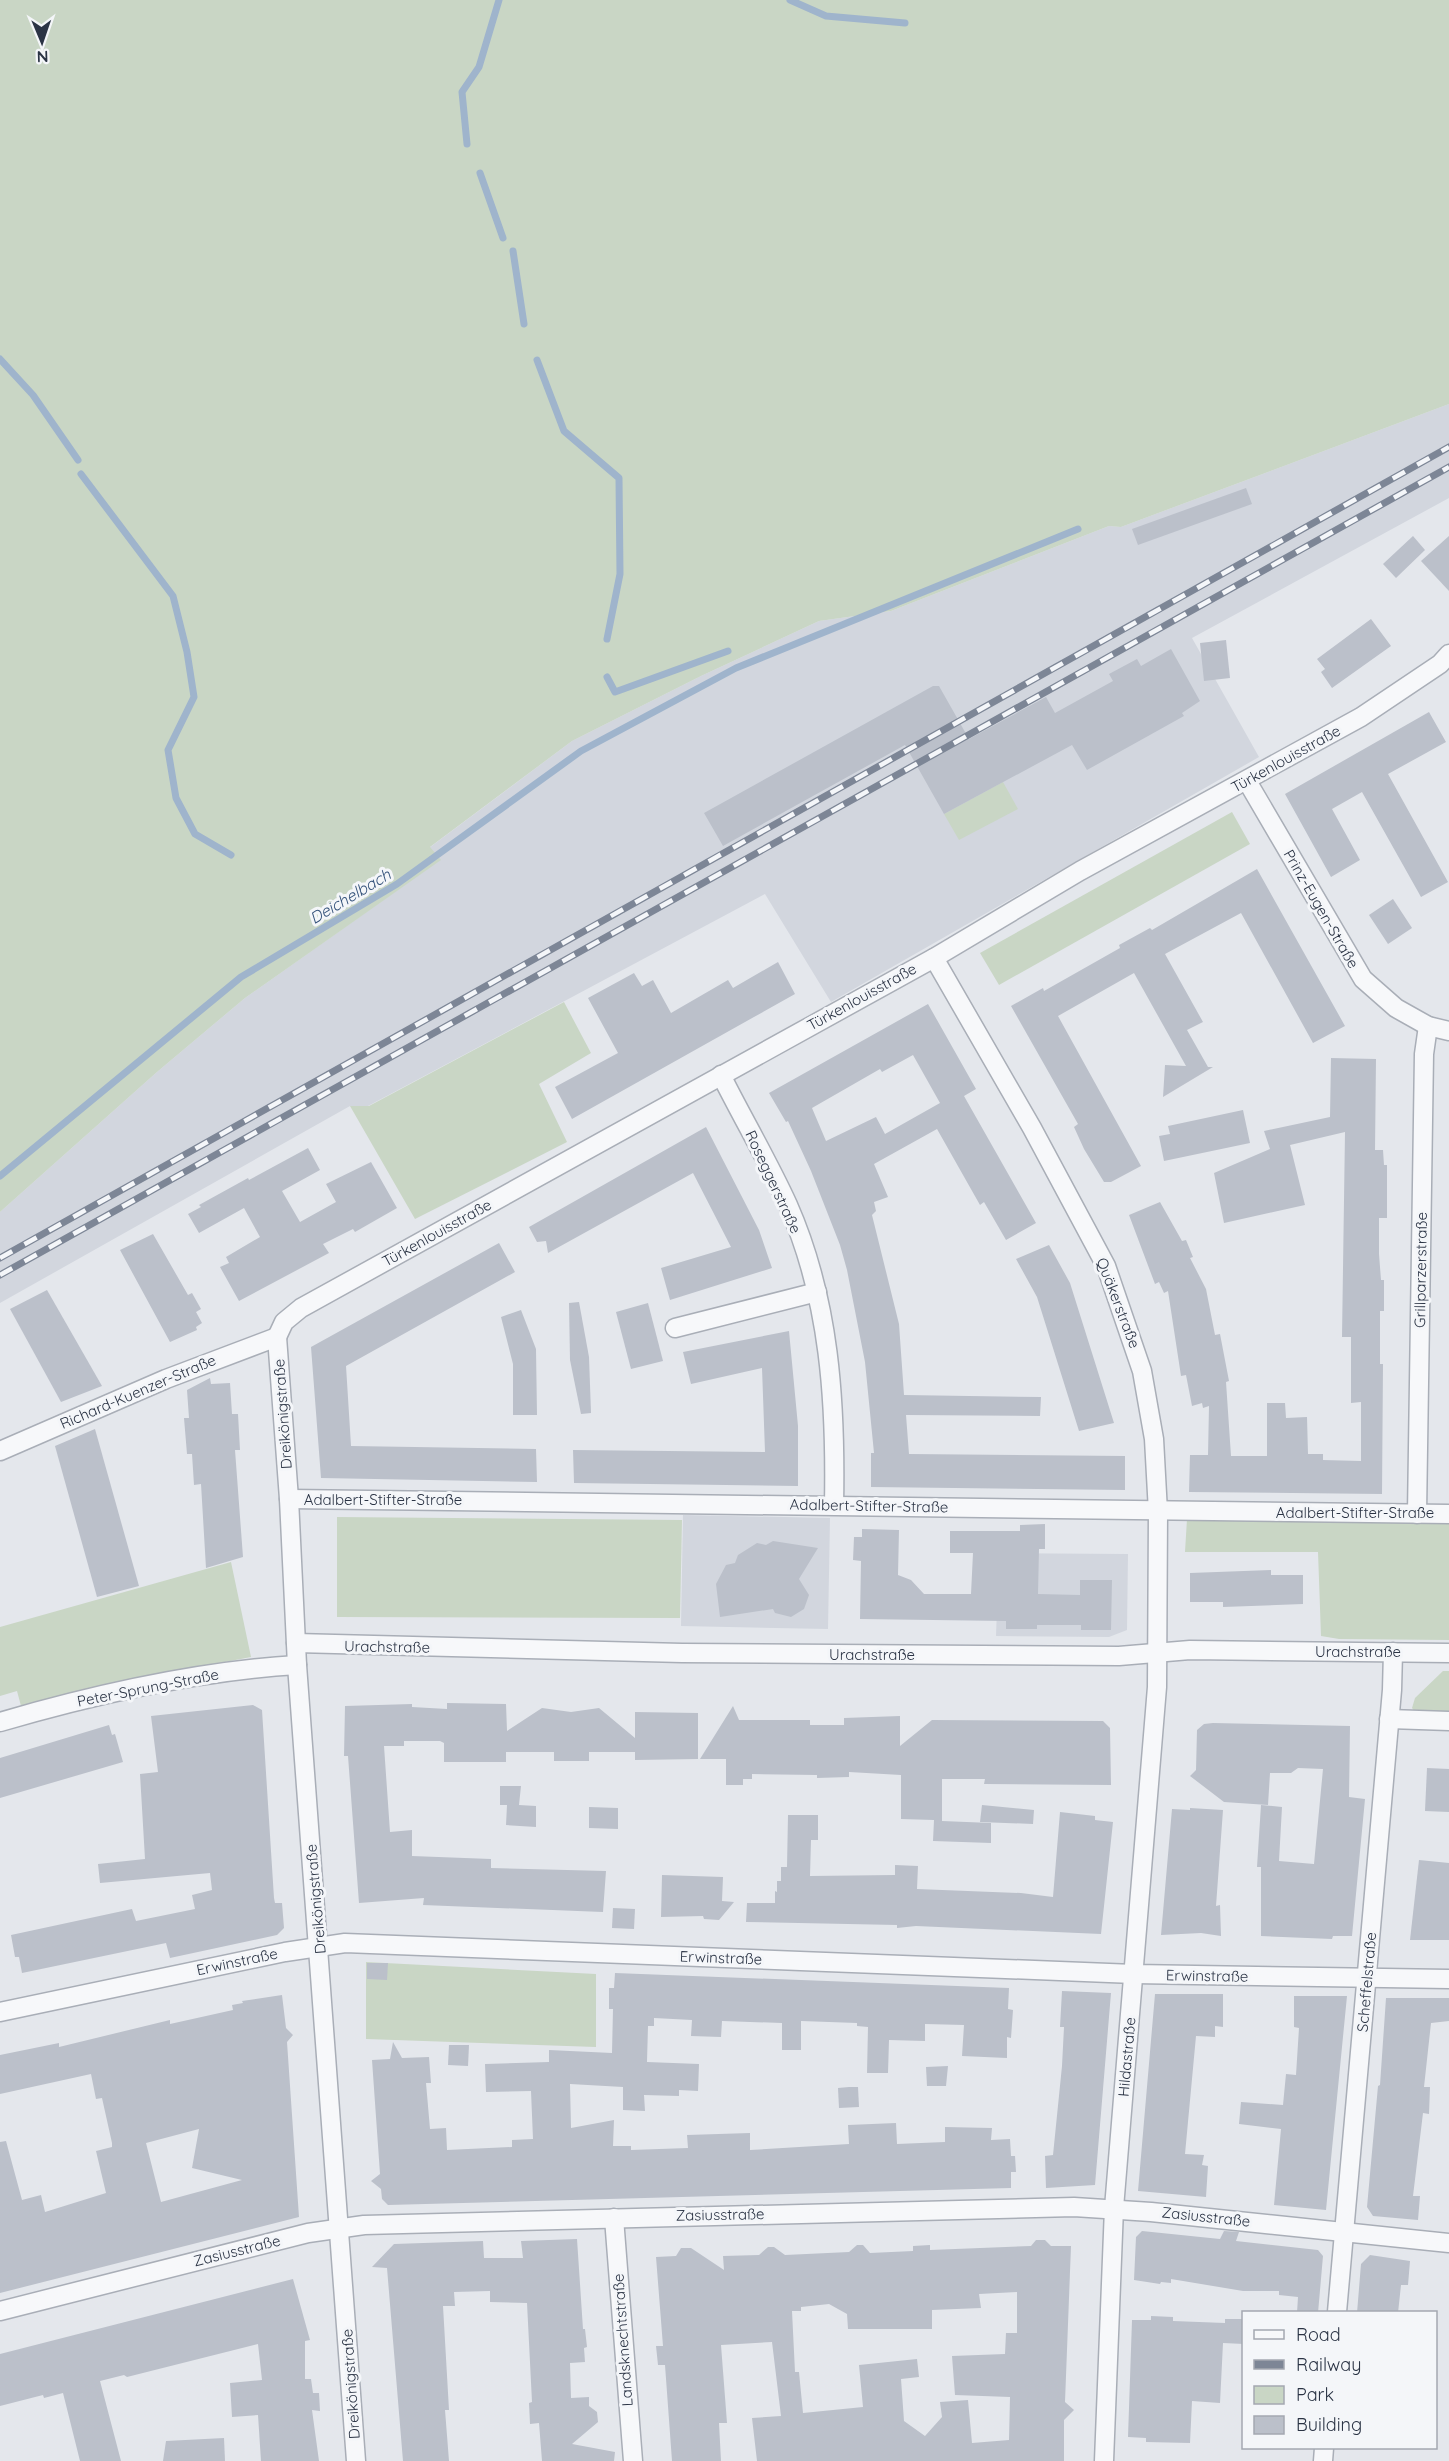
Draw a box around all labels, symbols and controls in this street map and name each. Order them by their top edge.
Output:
north arrow [12,12,72,72]
text: N [36,47,49,67]
street label: Türkenlouisstraße [1228,721,1344,796]
street label: Prinz-Eugen-Straße [1280,846,1363,972]
water label: Deichelbach [306,864,395,928]
street label: Türkenlouisstraße [804,959,920,1034]
street label: Roseggerstraße [741,1127,806,1236]
street label: Türkenlouisstraße [379,1195,495,1270]
street label: Grillparzerstraße [1410,1212,1431,1328]
street label: Quäkerstraße [1092,1255,1144,1351]
street label: Richard-Kuenzer-Straße [57,1350,219,1433]
street label: Dreikönigstraße [269,1358,296,1470]
street label: Adalbert-Stifter-Straße [304,1490,462,1509]
street label: Adalbert-Stifter-Straße [790,1495,948,1516]
street label: Adalbert-Stifter-Straße [1276,1503,1434,1522]
street label: Urachstraße [344,1636,430,1657]
street label: Urachstraße [1315,1642,1401,1661]
street label: Urachstraße [829,1645,915,1664]
street label: Peter-Sprung-Straße [75,1664,220,1711]
street label: Dreikönigstraße [301,1843,330,1955]
street label: Scheffelstraße [1353,1931,1380,2033]
street label: Erwinstraße [195,1944,279,1979]
street label: Erwinstraße [679,1947,763,1968]
street label: Erwinstraße [1166,1965,1248,1986]
street label: Hildastraße [1114,2016,1139,2098]
street label: Zasiusstraße [1161,2202,1251,2231]
street label: Zasiusstraße [675,2204,765,2225]
street label: Zasiusstraße [191,2231,282,2270]
street label: Landsknechtstraße [608,2273,637,2407]
legend [1242,2311,1437,2449]
text: Road [1296,2323,1341,2346]
street label: Dreikönigstraße [337,2328,364,2440]
text: Railway [1296,2353,1362,2376]
text: Park [1296,2383,1334,2406]
text: Building [1296,2413,1362,2436]

